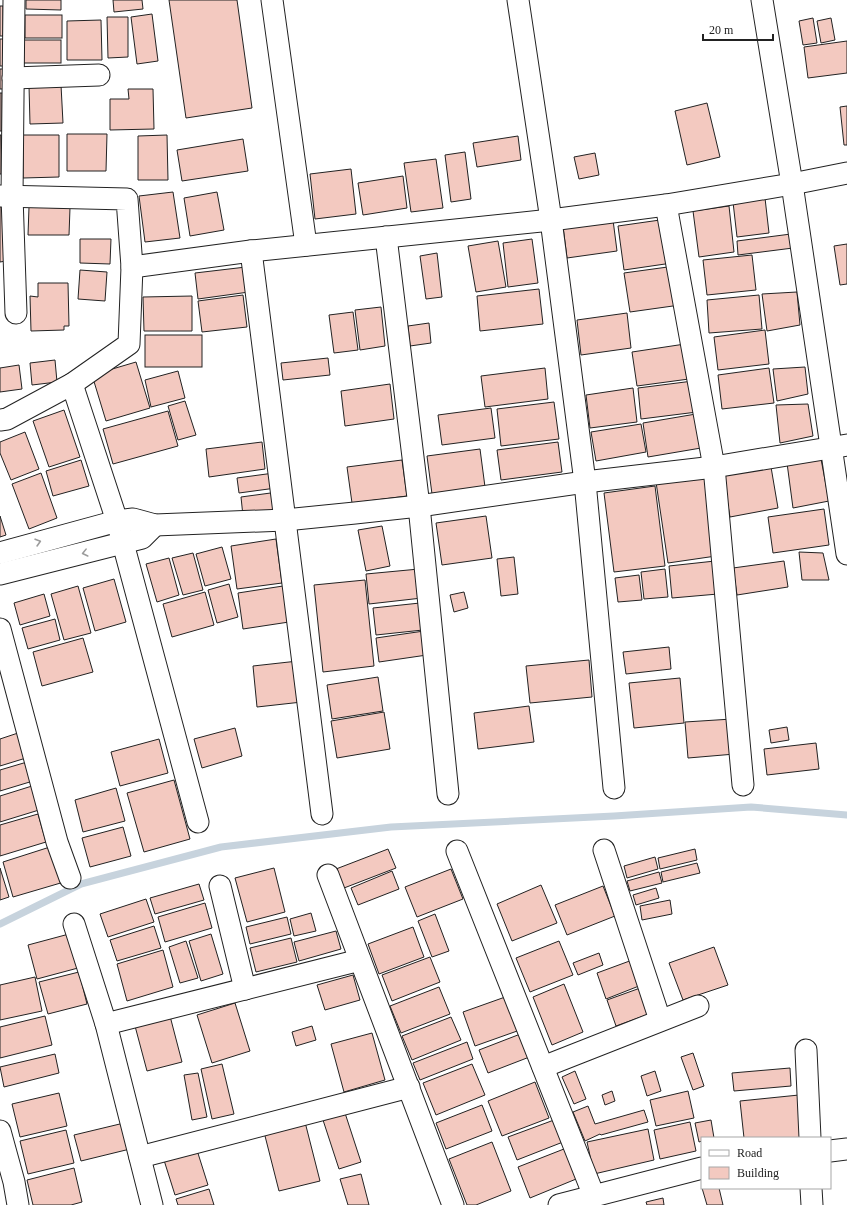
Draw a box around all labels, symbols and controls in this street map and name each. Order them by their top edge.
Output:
scale bar [703,16,773,42]
text: 20 m [709,23,734,37]
one-way arrow [34,538,41,547]
one-way arrow [82,548,88,556]
legend [701,1137,831,1189]
text: Road [737,1146,762,1160]
text: Building [737,1166,779,1180]

